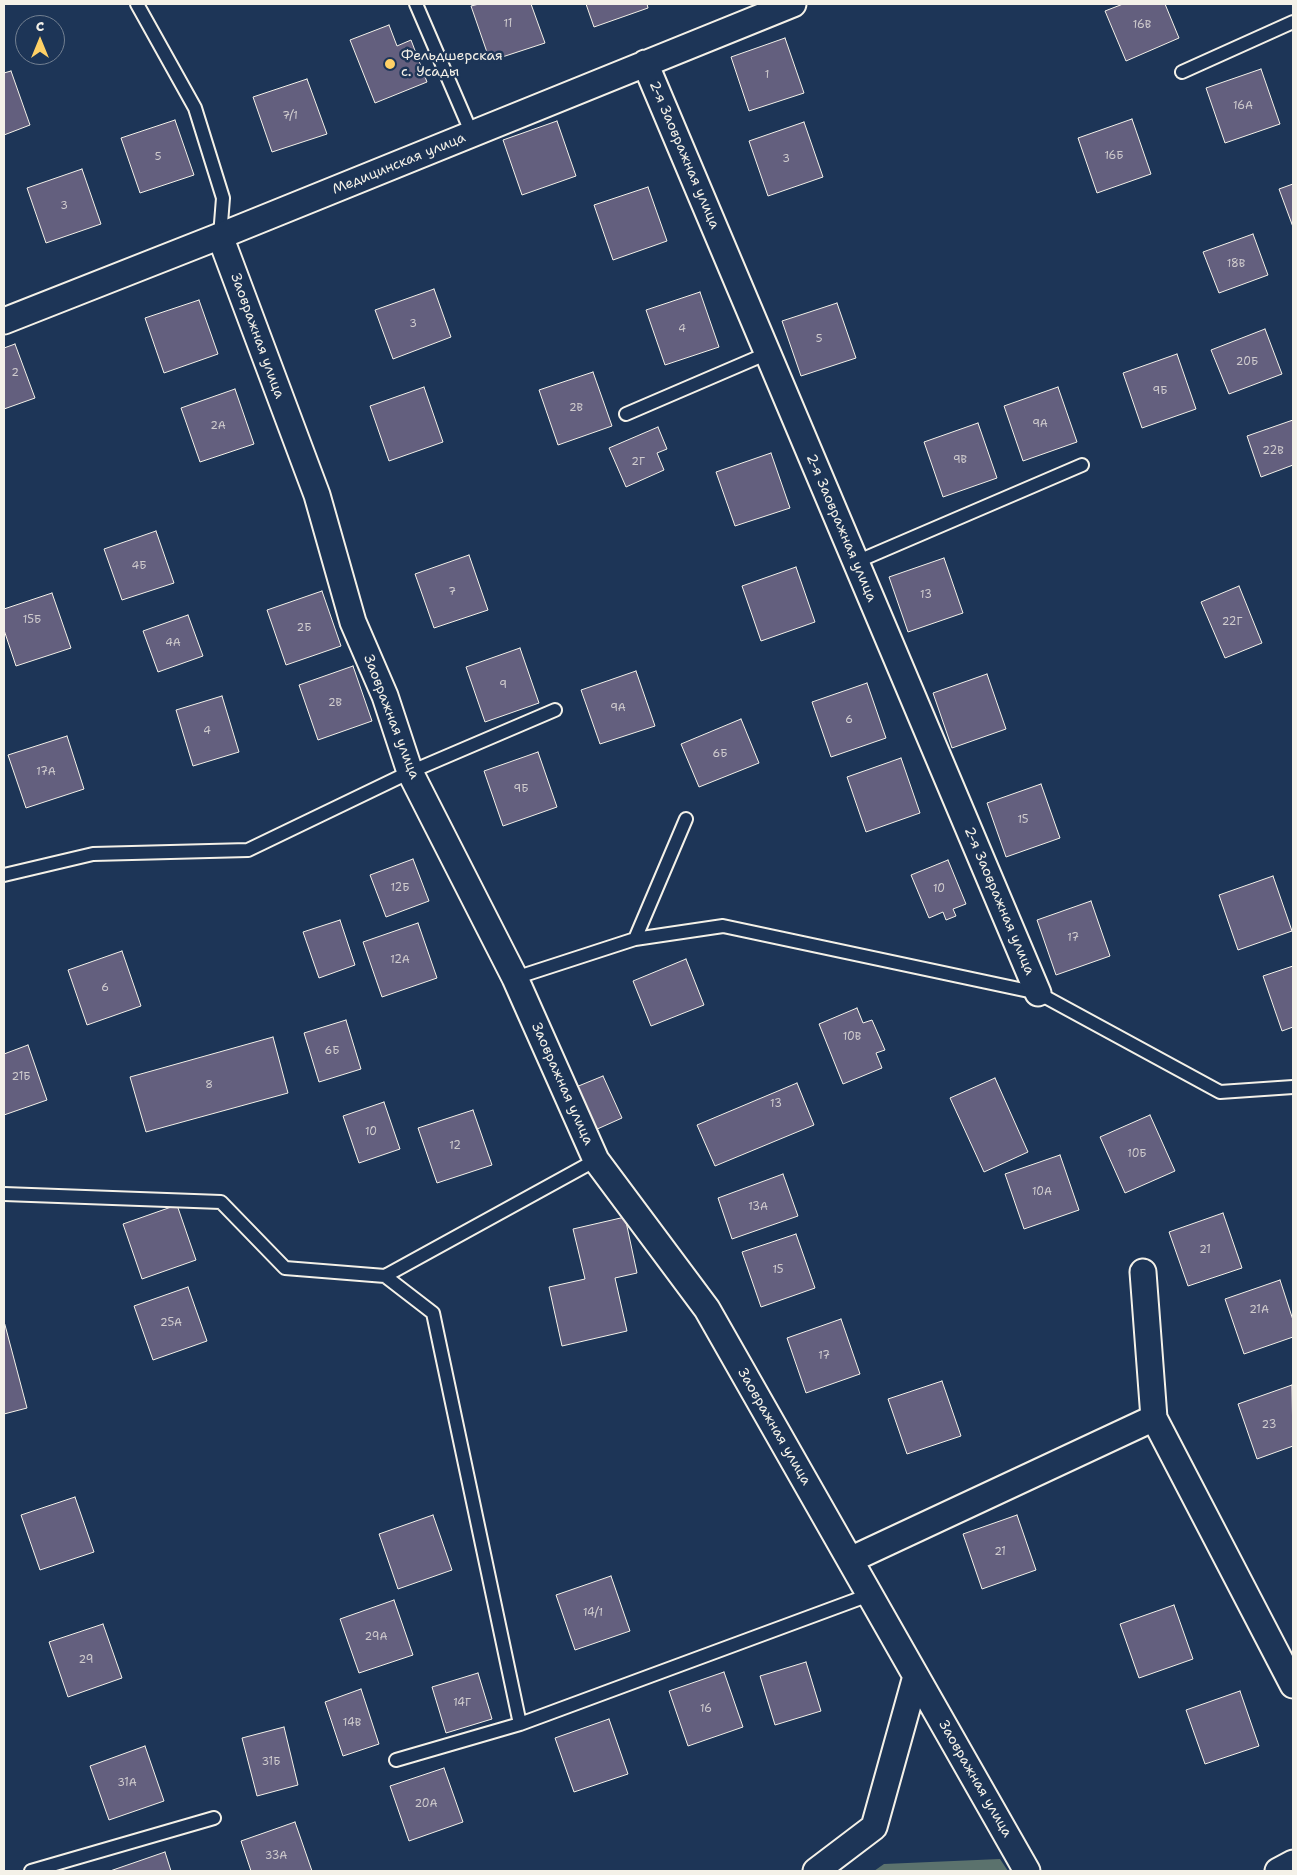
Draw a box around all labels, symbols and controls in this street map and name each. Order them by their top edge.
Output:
north arrow [15,15,65,65]
text: С [36,17,44,35]
house number: 11 [504,17,512,31]
house number: 16В [1133,18,1151,32]
place label: Фельдшерская с. Усады [401,48,503,80]
marker: Фельдшерская с. Усады [383,57,397,71]
house number: 1 [765,68,769,82]
street label: 2-я Заовражная улица [645,78,723,232]
house number: 16А [1233,99,1253,113]
house number: 7/1 [282,109,298,123]
street label: Медицинская улица [330,130,468,198]
house number: 16Б [1104,149,1124,163]
house number: 5 [155,150,161,164]
house number: 3 [782,152,790,166]
house number: 3 [60,199,68,213]
house number: 18В [1227,257,1245,271]
street label: Заовражная улица [227,271,287,401]
house number: 3 [409,317,417,331]
house number: 4 [678,322,686,336]
house number: 5 [816,332,822,346]
house number: 20Б [1236,355,1258,369]
house number: 2 [11,366,19,380]
house number: 9Б [1153,384,1167,398]
house number: 2В [569,401,583,415]
house number: 9А [1032,417,1048,431]
house number: 2А [210,419,226,433]
house number: 22В [1262,444,1284,458]
street label: 2-я Заовражная улица [802,451,880,605]
house number: 9В [953,453,967,467]
house number: 2Г [631,455,645,469]
house number: 4Б [132,559,146,573]
house number: 7 [448,585,456,599]
house number: 13 [920,588,932,602]
house number: 15Б [23,613,41,627]
house number: 22Г [1222,615,1242,629]
house number: 2Б [297,621,311,635]
house number: 4А [165,636,181,650]
street label: Заовражная улица [359,652,423,782]
house number: 9 [499,678,507,692]
house number: 2В [328,696,342,710]
house number: 9А [610,701,626,715]
house number: 6 [845,713,853,727]
house number: 4 [203,724,211,738]
house number: 6Б [713,747,727,761]
house number: 17А [36,765,56,779]
house number: 9Б [514,782,528,796]
house number: 15 [1017,813,1029,827]
street label: 2-я Заовражная улица [960,824,1038,978]
house number: 12Б [390,881,410,895]
house number: 10 [933,882,945,896]
house number: 17 [1067,931,1079,945]
house number: 12А [390,953,410,967]
house number: 6 [101,981,109,995]
street label: Заовражная улица [527,1020,597,1148]
house number: 10В [843,1030,861,1044]
house number: 6Б [325,1044,339,1058]
house number: 21Б [11,1070,31,1084]
house number: 8 [205,1078,213,1092]
house number: 13 [770,1097,782,1111]
house number: 10 [365,1125,377,1139]
house number: 12 [449,1139,461,1153]
house number: 10Б [1127,1147,1147,1161]
house number: 10А [1032,1185,1052,1199]
house number: 13А [748,1200,768,1214]
house number: 21 [1199,1243,1211,1257]
house number: 15 [772,1263,784,1277]
house number: 21А [1249,1303,1269,1317]
house number: 25А [160,1316,182,1330]
house number: 17 [818,1349,830,1363]
street label: Заовражная улица [734,1366,814,1488]
house number: 23 [1262,1418,1276,1432]
house number: 21 [994,1545,1006,1559]
house number: 14/1 [583,1606,603,1620]
house number: 29А [365,1630,387,1644]
house number: 29 [79,1653,93,1667]
house number: 14Г [453,1696,471,1710]
house number: 16 [700,1702,712,1716]
house number: 14В [343,1716,361,1730]
street label: Заовражная улица [935,1718,1015,1840]
house number: 31Б [262,1755,280,1769]
house number: 31А [117,1776,137,1790]
house number: 20А [414,1797,438,1811]
house number: 33А [265,1849,287,1863]

